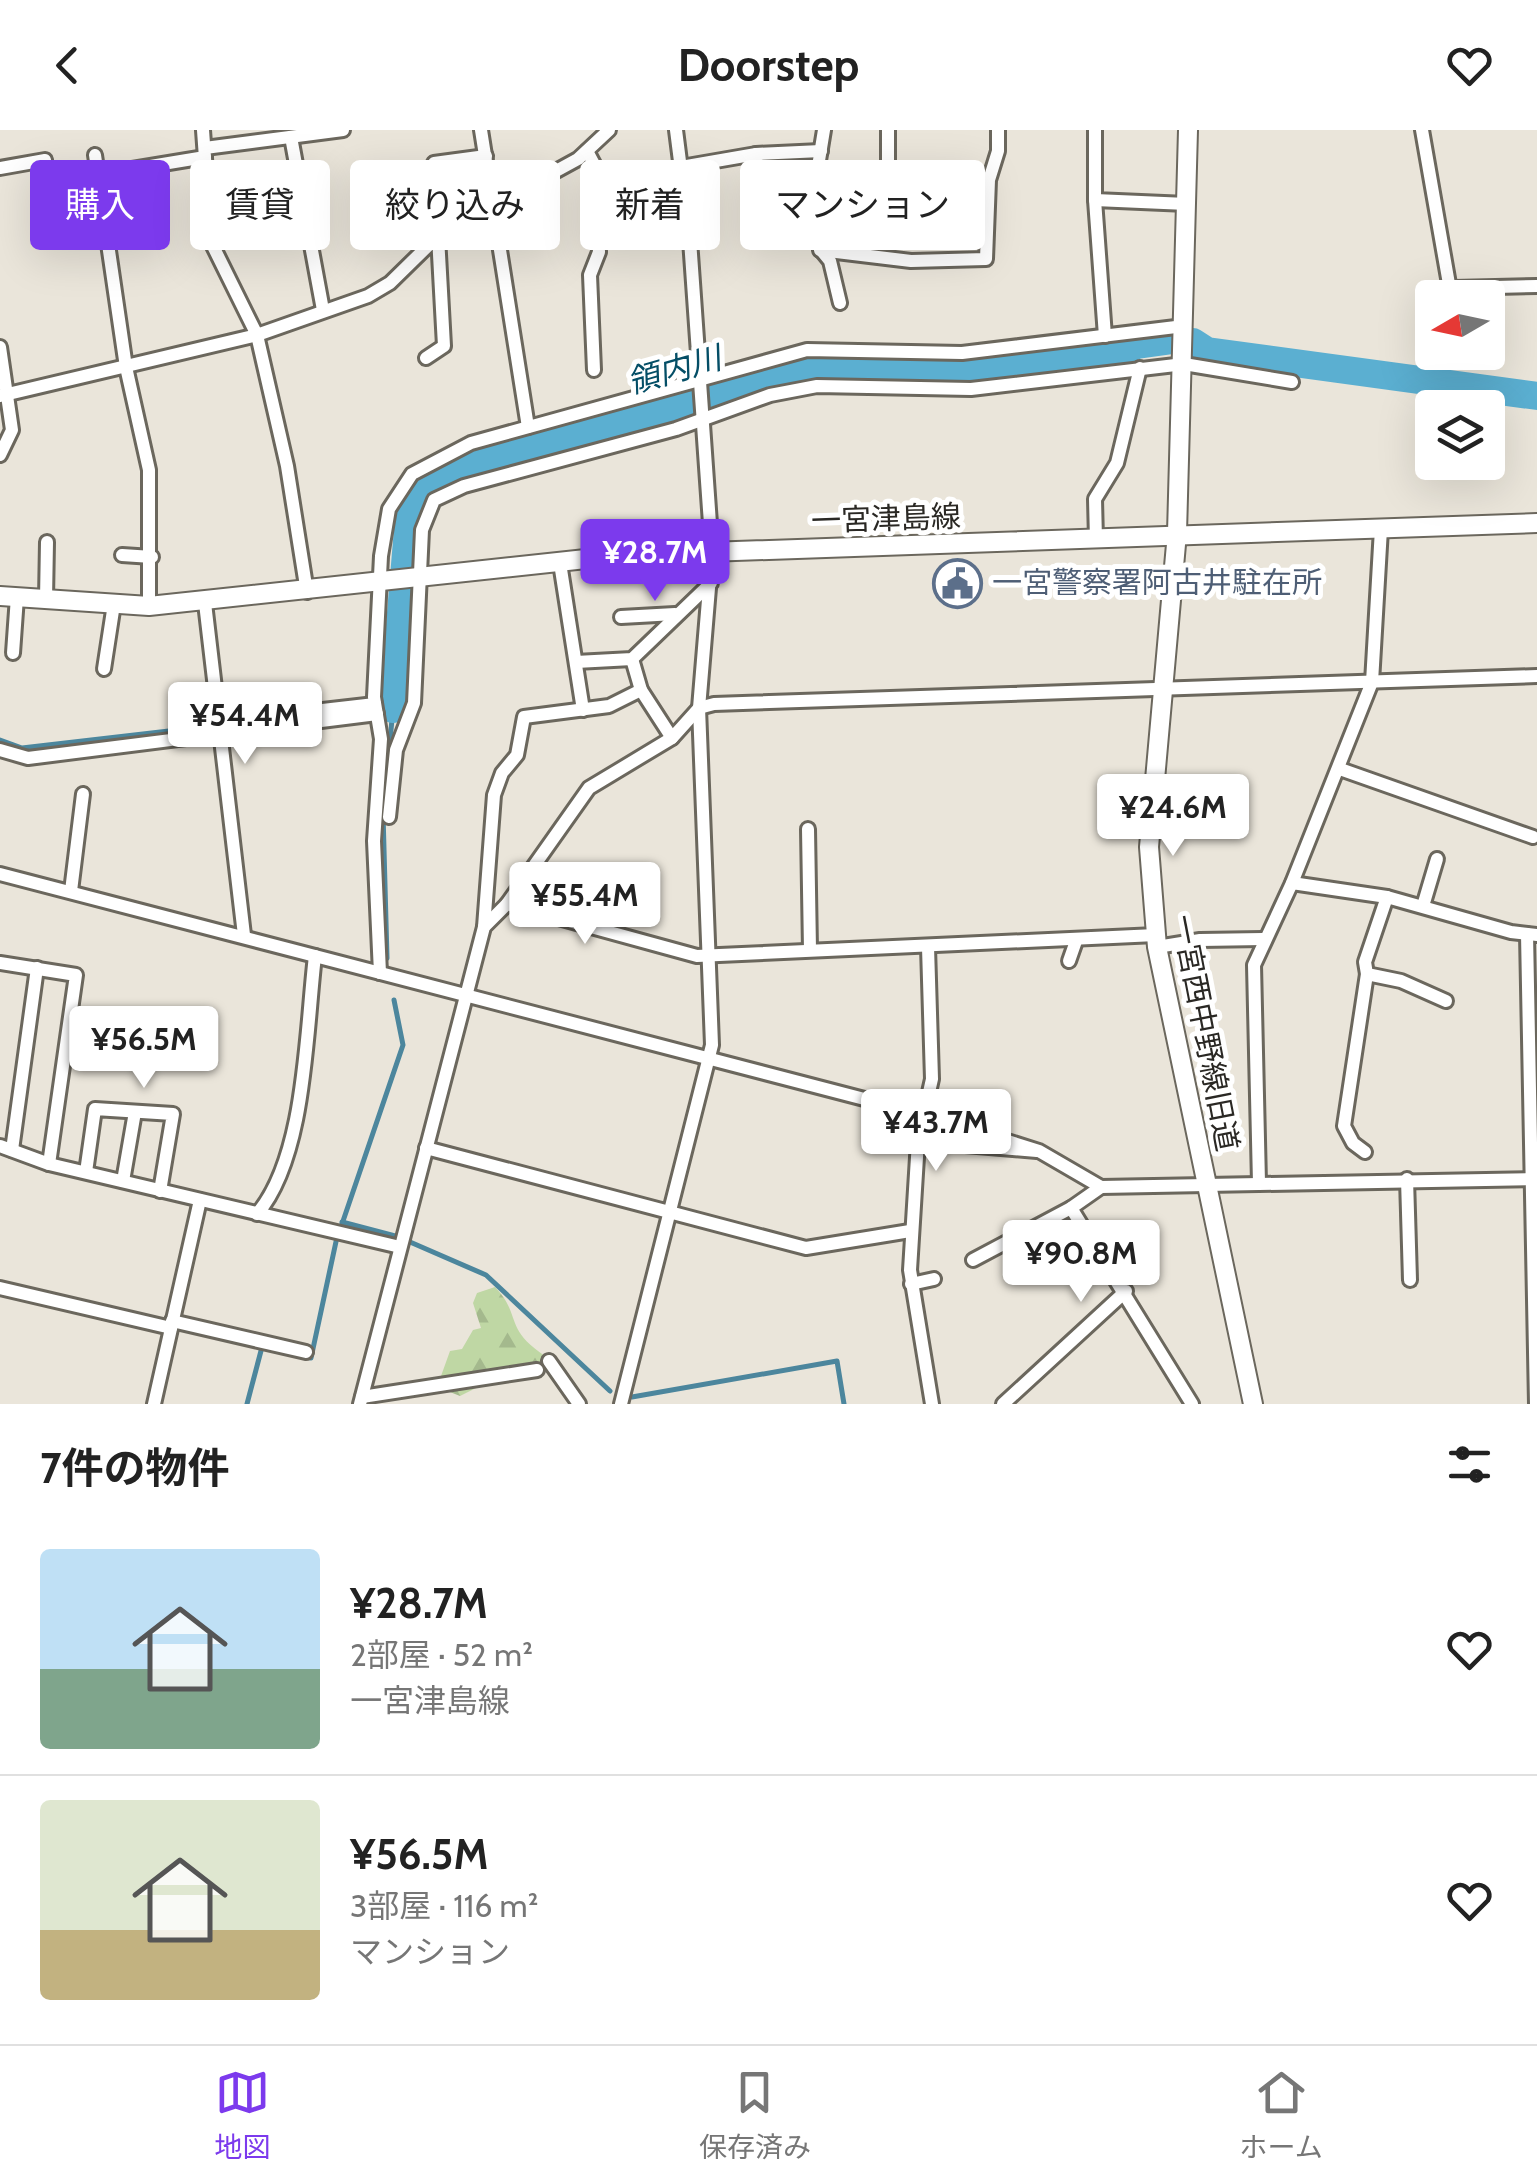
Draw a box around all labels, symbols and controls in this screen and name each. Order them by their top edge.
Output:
icon: back [40,38,95,93]
text: Doorstep [678,38,859,92]
icon: heart [1442,38,1497,93]
chip: 購入 [30,160,170,250]
chip: 賃貸 [190,160,330,250]
chip: 絞り込み [350,160,560,250]
chip: 新着 [580,160,720,250]
chip: マンション [740,160,985,250]
north arrow [1415,280,1505,370]
map controls [1415,280,1505,480]
water label: 領内川 [622,337,728,401]
button: layers [1415,390,1505,480]
street label: 一宮津島線 [810,497,962,540]
pin: ¥28.7M [574,519,736,604]
text: ¥28.7M [602,532,708,571]
public building icon: 一宮警察署阿古井駐在所 [931,557,983,609]
place label: 一宮警察署阿古井駐在所 [992,564,1322,601]
pin: ¥54.4M [164,682,326,767]
text: ¥54.4M [190,695,300,734]
pin: ¥24.6M [1092,774,1254,859]
text: ¥24.6M [1119,787,1227,826]
pin: ¥55.4M [504,862,666,947]
text: ¥55.4M [531,875,639,914]
street label: 一宮西中野線旧道 [1164,912,1247,1154]
pin: ¥56.5M [63,1006,225,1091]
text: ¥56.5M [91,1019,197,1058]
pin: ¥43.7M [855,1089,1017,1174]
text: ¥43.7M [883,1102,989,1141]
pin: ¥90.8M [1000,1220,1162,1305]
text: ¥90.8M [1025,1233,1137,1272]
icon: filters [1442,1437,1497,1492]
text: 7件の物件 [40,1442,229,1494]
text: ¥28.7M [350,1577,488,1629]
icon: home [120,1589,240,1709]
icon: heart [1442,1622,1497,1677]
text: 2部屋 · 52 m² [350,1635,533,1674]
text: 一宮津島線 [350,1681,510,1720]
text: ¥56.5M [350,1828,488,1880]
icon: home [120,1840,240,1960]
icon: heart [1442,1873,1497,1928]
text: 3部屋 · 116 m² [350,1886,538,1925]
text: マンション [350,1932,510,1971]
tab: 地図 [214,2065,270,2165]
tab: 保存済み [699,2065,811,2165]
tab: ホーム [1240,2065,1323,2165]

